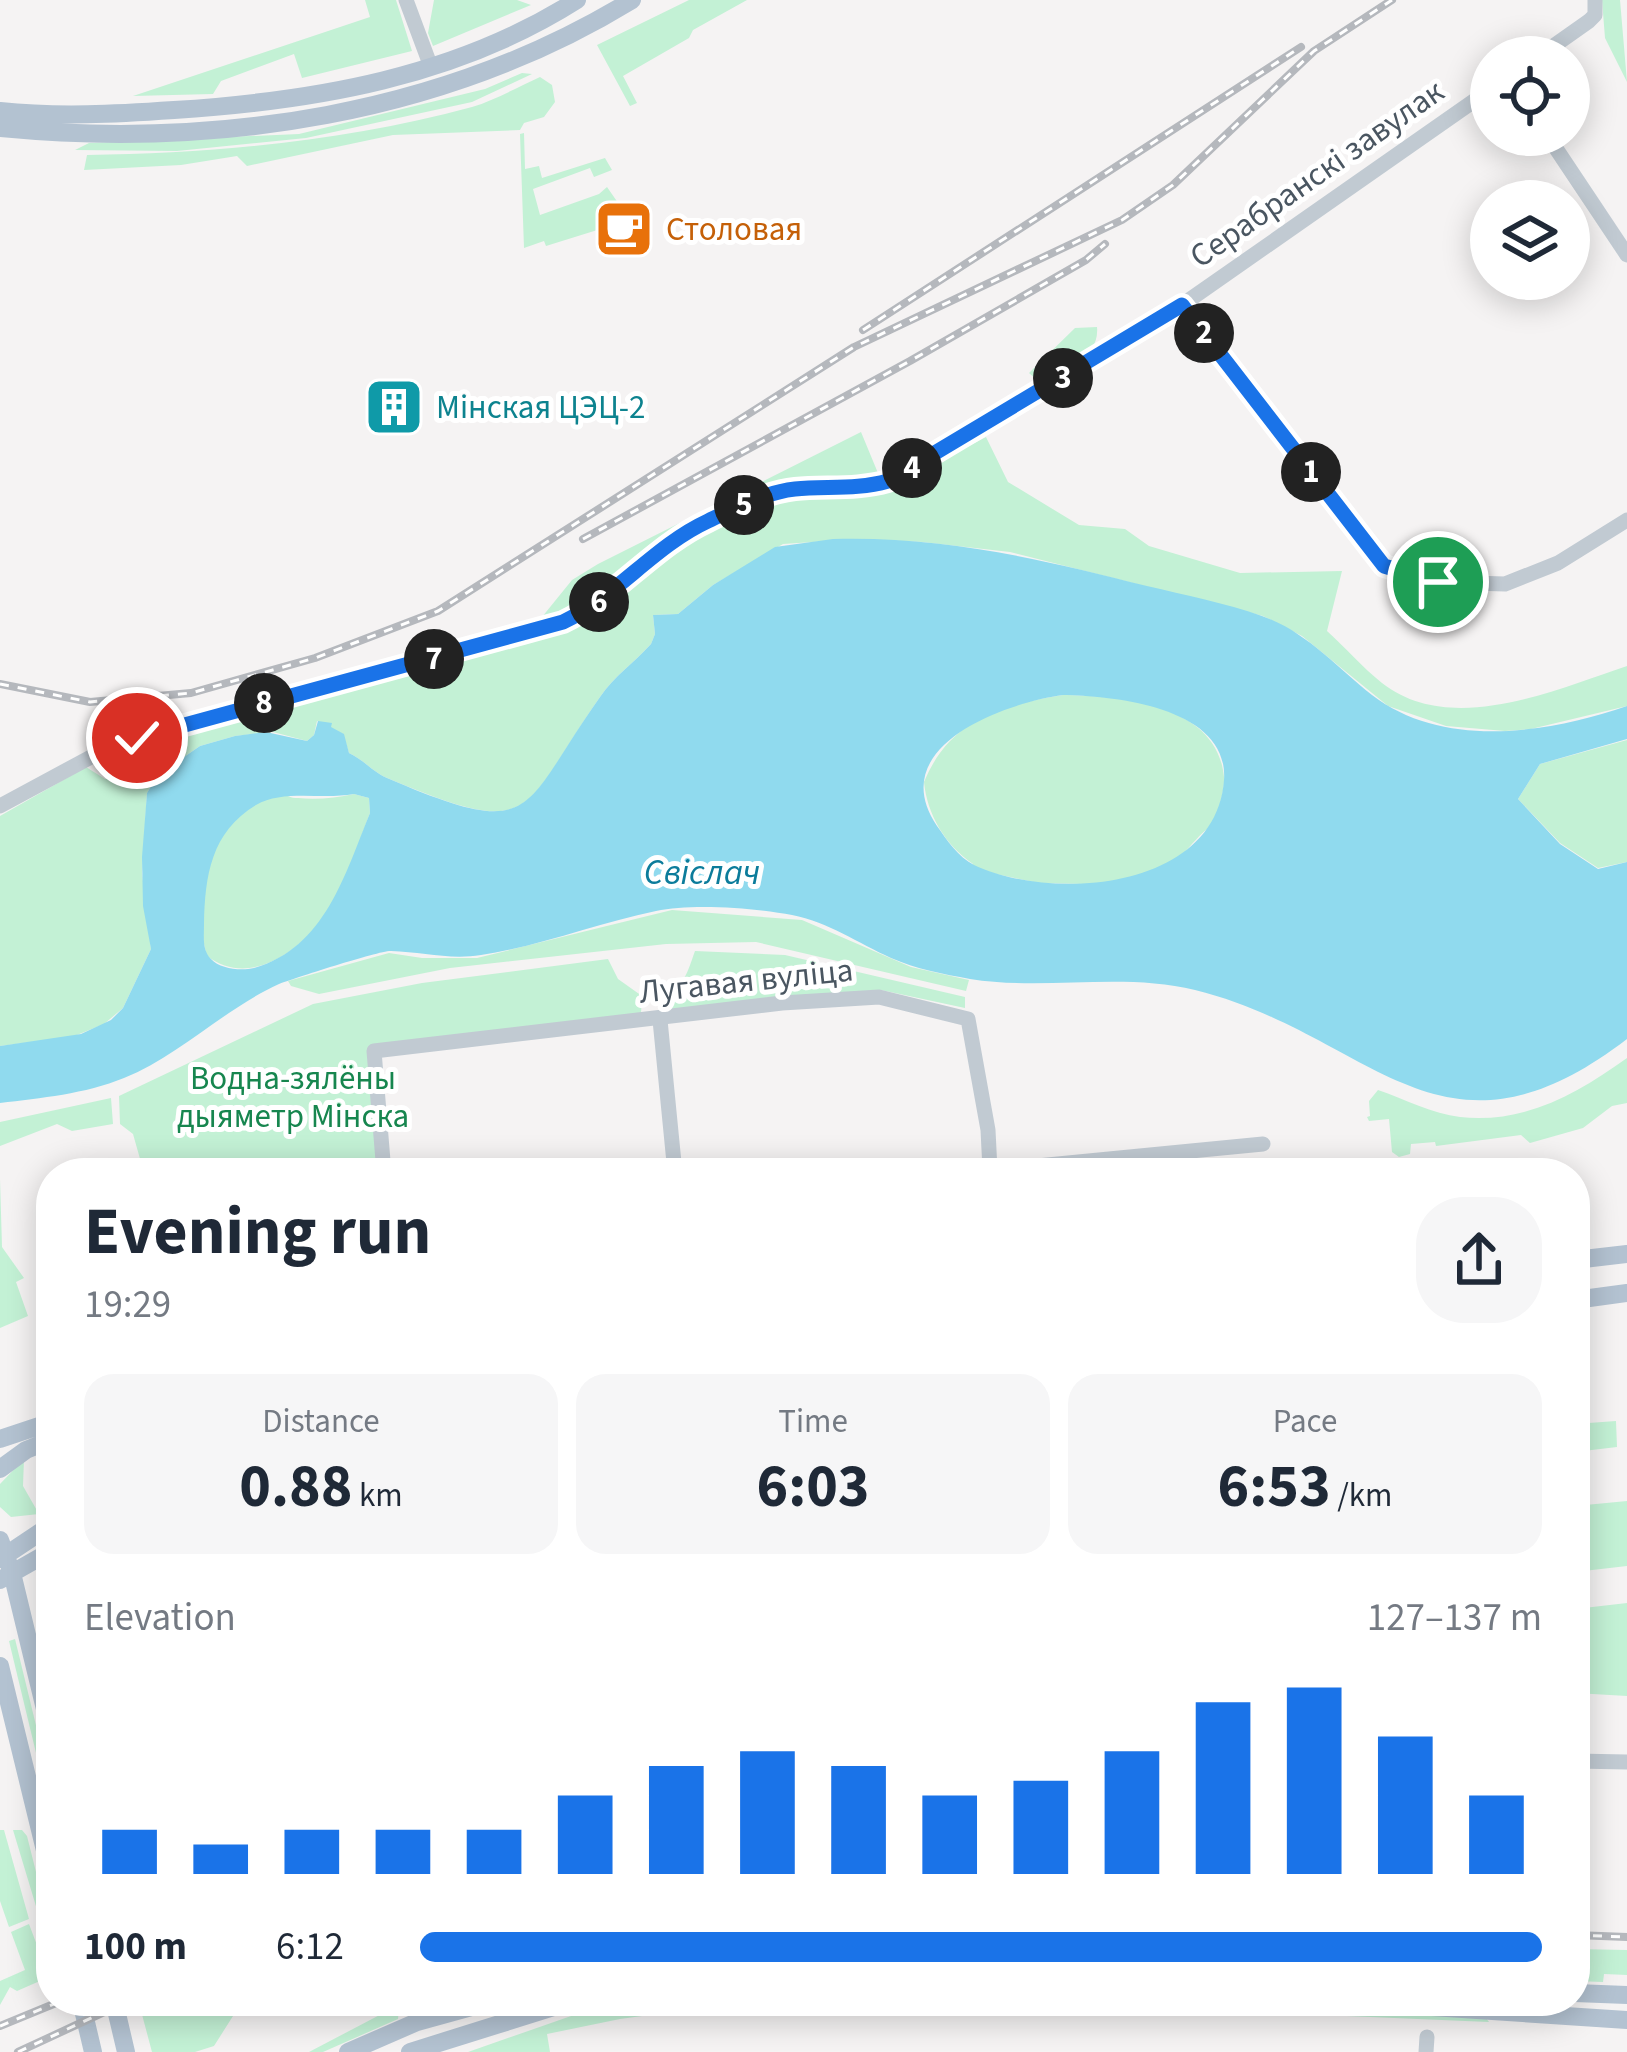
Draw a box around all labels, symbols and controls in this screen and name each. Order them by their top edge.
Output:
map controls [1470,36,1590,300]
button: locate [1470,36,1590,156]
street label: Серабранскі завулак [1180,68,1454,280]
button: layers [1470,180,1590,300]
cafe icon: Столовая [593,198,655,260]
place label: Столовая [666,206,802,253]
pin: 2 [1174,303,1234,363]
text: 2 [1195,309,1213,356]
pin: 3 [1033,348,1093,408]
text: 3 [1054,354,1072,401]
building icon: Мінская ЦЭЦ-2 [363,376,425,438]
place label: Мінская ЦЭЦ-2 [436,384,645,431]
pin: 4 [882,438,942,498]
pin: 1 [1281,442,1341,502]
text: 4 [903,444,921,491]
text: 1 [1302,448,1320,495]
pin: 5 [714,475,774,535]
text: 5 [735,481,753,528]
pin [1387,531,1489,633]
icon: arrive [1405,549,1471,615]
pin: 6 [569,572,629,632]
text: 6 [590,578,608,625]
pin: 7 [404,629,464,689]
text: 7 [425,635,443,682]
pin: 8 [234,673,294,733]
text: 8 [255,679,273,726]
pin [86,687,188,789]
icon: check [104,705,170,771]
water label: Свіслач [644,847,760,898]
street label: Лугавая вуліца [637,946,855,1016]
park label: Водна-зялёны дыяметр Мінска [177,1055,409,1140]
text: Evening run [84,1185,431,1279]
button: share [1416,1197,1542,1323]
text: 19:29 [84,1277,171,1333]
text: Distance [262,1398,380,1445]
text: Time [778,1398,848,1445]
text: Pace [1273,1398,1337,1445]
text: 0.88 [239,1445,352,1530]
text: 6:03 [756,1445,870,1530]
text: 6:53 [1218,1445,1331,1530]
text: km [352,1472,403,1519]
text: /km [1331,1472,1392,1519]
text: Elevation [84,1590,236,1646]
text: 127–137 m [1367,1590,1542,1646]
text: 100 m [84,1919,187,1975]
text: 6:12 [276,1919,344,1975]

